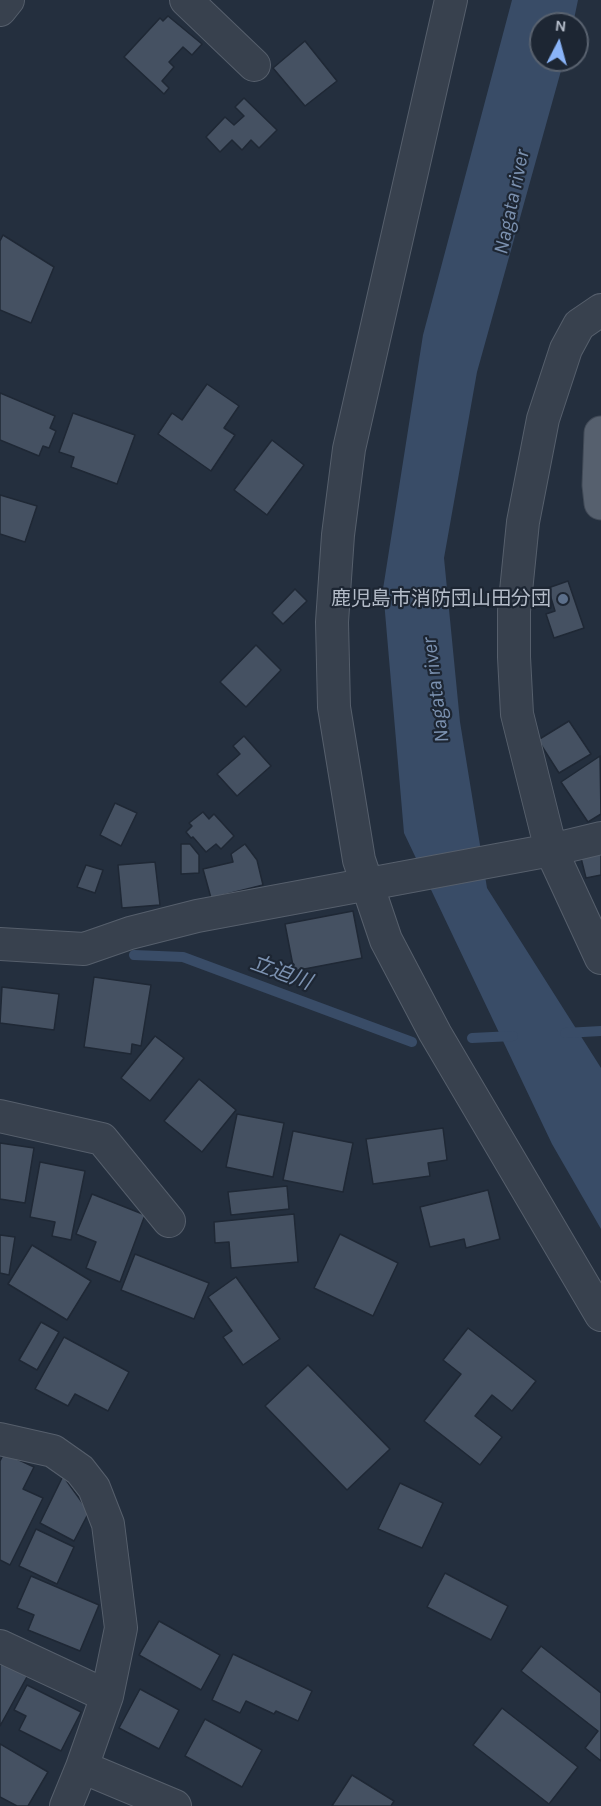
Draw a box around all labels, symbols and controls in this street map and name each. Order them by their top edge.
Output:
north arrow [529,12,589,72]
text: N [554,16,567,36]
water label: Nagata river [489,147,535,257]
place label: 鹿児島市消防団山田分団 [331,587,551,611]
marker: 鹿児島市消防団山田分団 [556,592,570,606]
water label: Nagata river [417,636,455,744]
water label: 立迫川 [247,950,315,996]

